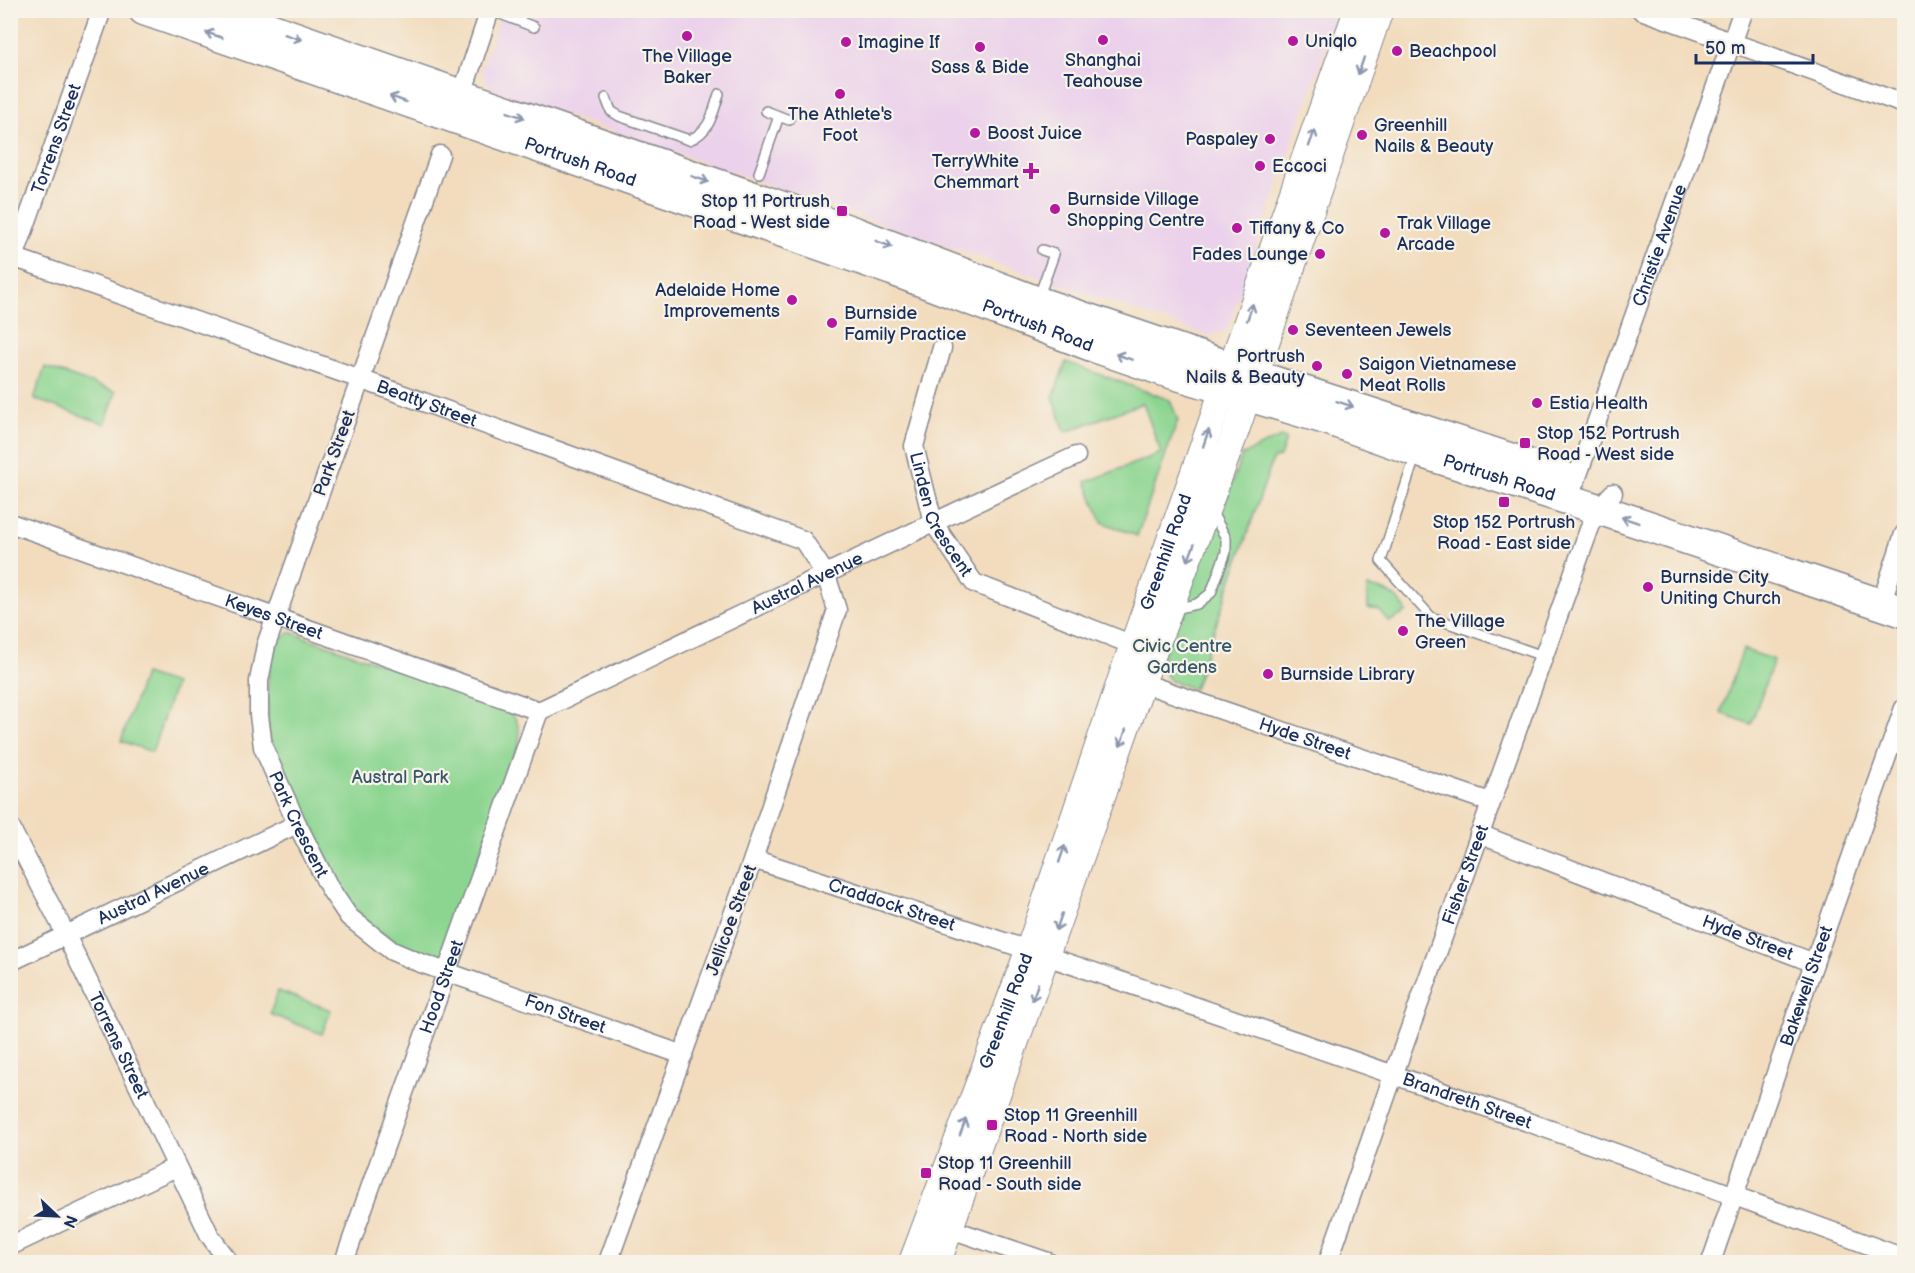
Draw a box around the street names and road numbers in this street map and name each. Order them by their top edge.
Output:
street label: Torrens Street [27,81,86,197]
street label: Portrush Road [522,133,639,191]
street label: Christie Avenue [1628,181,1691,309]
street label: Portrush Road [979,295,1096,357]
street label: Beatty Street [374,376,480,432]
street label: Park Street [309,407,360,499]
street label: Linden Crescent [905,450,977,581]
street label: Portrush Road [1440,450,1558,506]
street label: Greenhill Road [1136,491,1196,613]
street label: Austral Avenue [748,548,867,619]
street label: Keyes Street [222,590,326,644]
street label: Hyde Street [1256,714,1354,765]
street label: Park Crescent [264,768,333,882]
street label: Fisher Street [1438,821,1494,928]
street label: Austral Avenue [94,858,213,929]
street label: Jellicoe Street [702,861,761,978]
street label: Craddock Street [825,874,958,936]
street label: Hyde Street [1699,911,1796,965]
street label: Bakewell Street [1776,922,1837,1049]
street label: Hood Street [416,937,468,1037]
street label: Greenhill Road [975,950,1037,1072]
street label: Torrens Street [84,989,153,1103]
street label: Fon Street [522,990,609,1038]
street label: Brandreth Street [1400,1069,1535,1134]

